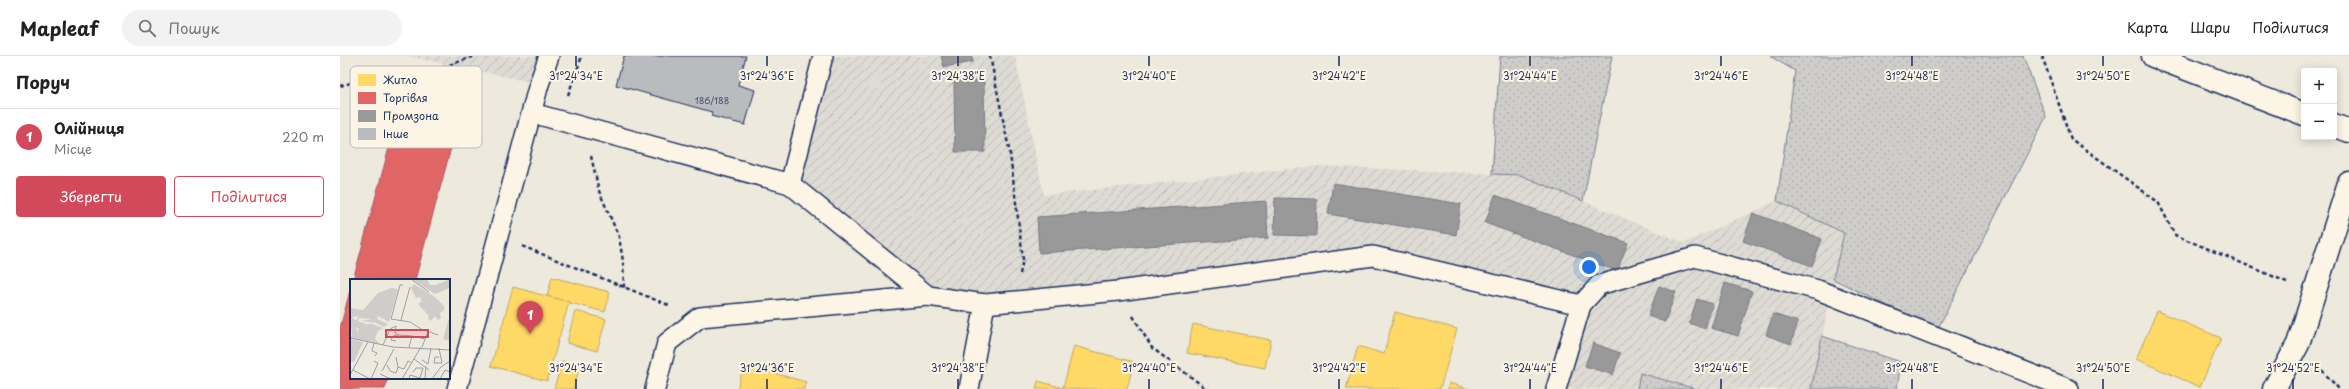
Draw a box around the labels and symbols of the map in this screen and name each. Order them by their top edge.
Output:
legend [350,66,482,148]
text: 31°24'34"E [549,68,603,83]
text: 31°24'36"E [740,68,794,83]
text: 31°24'38"E [931,68,985,83]
text: 31°24'40"E [1122,68,1176,83]
text: 31°24'42"E [1312,68,1366,83]
text: 31°24'44"E [1503,68,1557,83]
text: 31°24'46"E [1694,68,1748,83]
text: 31°24'48"E [1885,68,1939,83]
text: 31°24'50"E [2076,68,2130,83]
text: Житло [383,71,417,88]
text: Торгівля [383,89,428,106]
house number: 186/188 [695,93,729,107]
text: Промзона [383,107,439,124]
text: Інше [383,125,409,142]
your location [1579,257,1599,277]
inset map [350,279,450,379]
pin: 1 [517,301,543,334]
text: 31°24'34"E [549,360,603,375]
text: 31°24'36"E [740,360,794,375]
text: 31°24'38"E [931,360,985,375]
text: 31°24'40"E [1122,360,1176,375]
text: 31°24'42"E [1312,360,1366,375]
text: 31°24'44"E [1503,360,1557,375]
text: 31°24'46"E [1694,360,1748,375]
text: 31°24'48"E [1885,360,1939,375]
text: 31°24'50"E [2076,360,2130,375]
text: 31°24'52"E [2266,360,2320,375]

